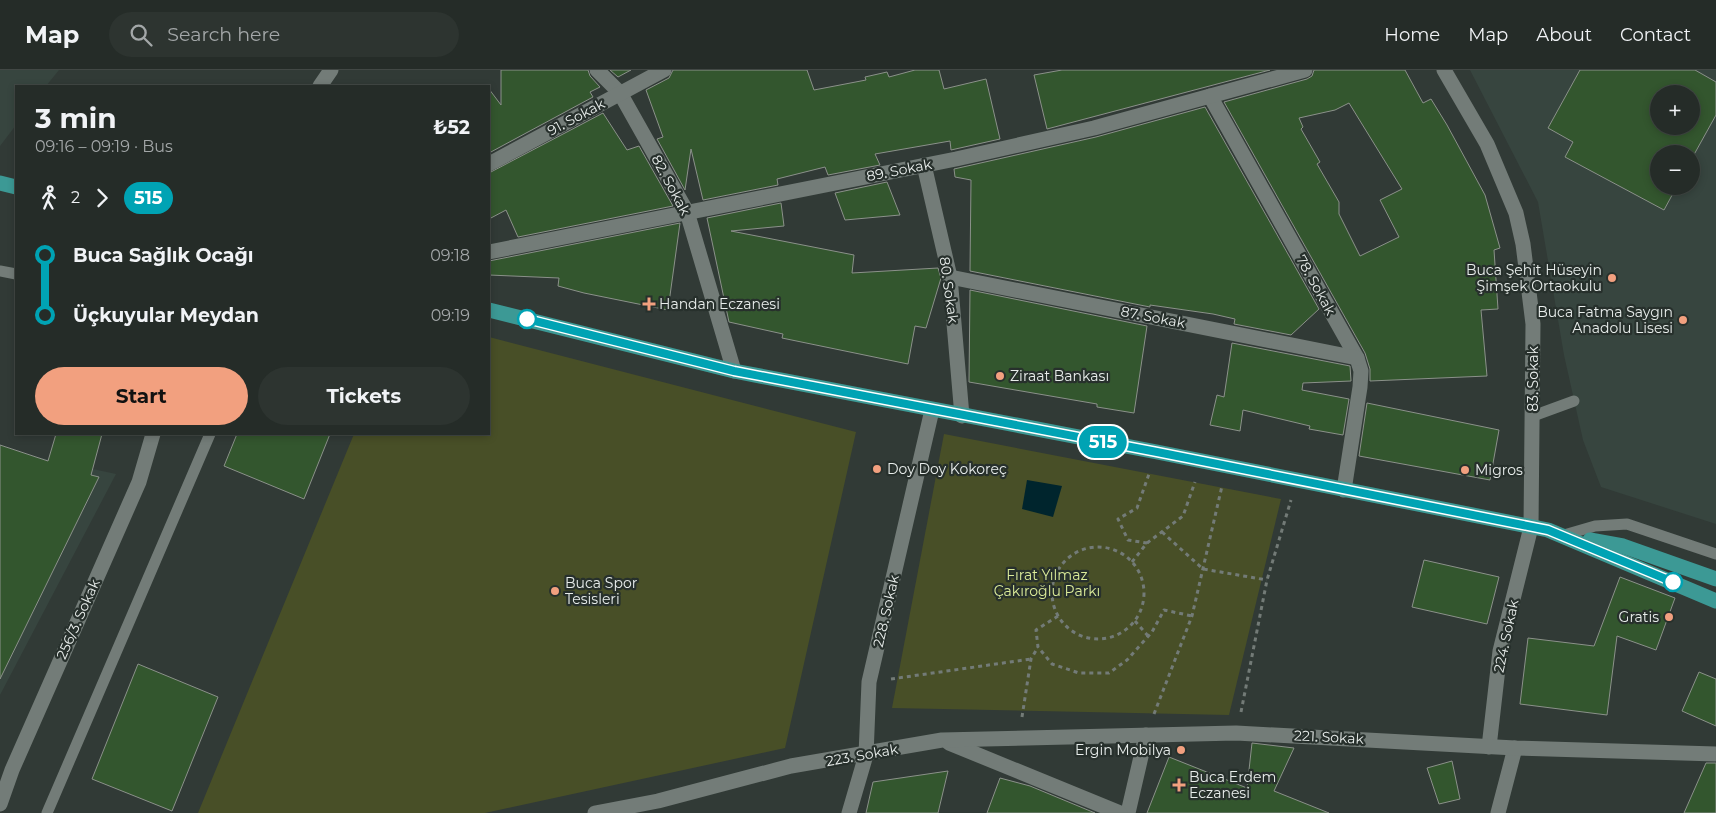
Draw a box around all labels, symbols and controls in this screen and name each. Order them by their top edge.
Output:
search box [109,12,459,57]
text: Map [25,20,79,49]
icon: search [127,21,155,49]
text: Search here [167,23,280,46]
text: Home [1384,24,1440,46]
text: Map [1468,24,1508,46]
text: About [1536,24,1592,46]
text: Contact [1620,24,1691,46]
map controls [1650,85,1700,195]
button: + [1650,85,1700,135]
street label: 91. Sokak [544,94,608,140]
text: 3 min [35,101,117,135]
text: ₺52 [433,116,470,139]
text: 09:16 – 09:19 · Bus [35,137,173,156]
button: − [1650,145,1700,195]
street label: 82. Sokak [648,152,695,219]
street label: 89. Sokak [865,155,934,185]
icon: walk [35,184,63,212]
icon: forward [88,184,116,212]
text: 515 [134,187,163,209]
text: 2 [71,188,80,207]
text: Buca Sağlık Ocağı [73,244,253,267]
text: 09:18 [430,246,470,265]
street label: 78. Sokak [1292,252,1340,319]
street label: 80. Sokak [935,256,963,325]
place label: Buca Şehit Hüseyin Şimşek Ortaokulu [1466,261,1602,295]
marker: Buca Şehit Hüseyin Şimşek Ortaokulu [1606,272,1618,284]
place label: Handan Eczanesi [659,295,780,313]
marker: Handan Eczanesi [643,298,655,310]
street label: 87. Sokak [1119,302,1187,332]
place label: Buca Fatma Saygın Anadolu Lisesi [1537,303,1673,337]
text: Üçkuyular Meydan [73,304,259,327]
text: 09:19 [431,306,470,325]
unlabelled marker [517,309,537,329]
marker: Buca Fatma Saygın Anadolu Lisesi [1677,314,1689,326]
street label: 83. Sokak [1524,346,1542,412]
button: Start [35,367,248,425]
button: Tickets [258,367,470,425]
place label: Ziraat Bankası [1010,367,1109,385]
marker: Ziraat Bankası [994,370,1006,382]
line badge: 515 [1074,426,1132,458]
text: 515 [1089,431,1117,453]
place label: Doy Doy Kokoreç [887,460,1007,478]
place label: Migros [1475,461,1523,479]
marker: Doy Doy Kokoreç [871,463,883,475]
marker: Migros [1459,464,1471,476]
park label: Fırat Yılmaz Çakıroğlu Parkı [994,566,1100,600]
street label: 228. Sokak [869,572,903,649]
unlabelled marker [1663,572,1683,592]
place label: Buca Spor Tesisleri [565,574,638,608]
street label: 256/3. Sokak [52,575,104,662]
marker: Buca Spor Tesisleri [549,585,561,597]
street label: 224. Sokak [1490,597,1523,674]
place label: Gratis [1619,608,1659,626]
marker: Gratis [1663,611,1675,623]
street label: 221. Sokak [1294,726,1365,748]
street label: 223. Sokak [825,740,900,770]
place label: Ergin Mobilya [1075,741,1171,759]
marker: Ergin Mobilya [1175,744,1187,756]
place label: Buca Erdem Eczanesi [1189,768,1276,802]
marker: Buca Erdem Eczanesi [1173,779,1185,791]

